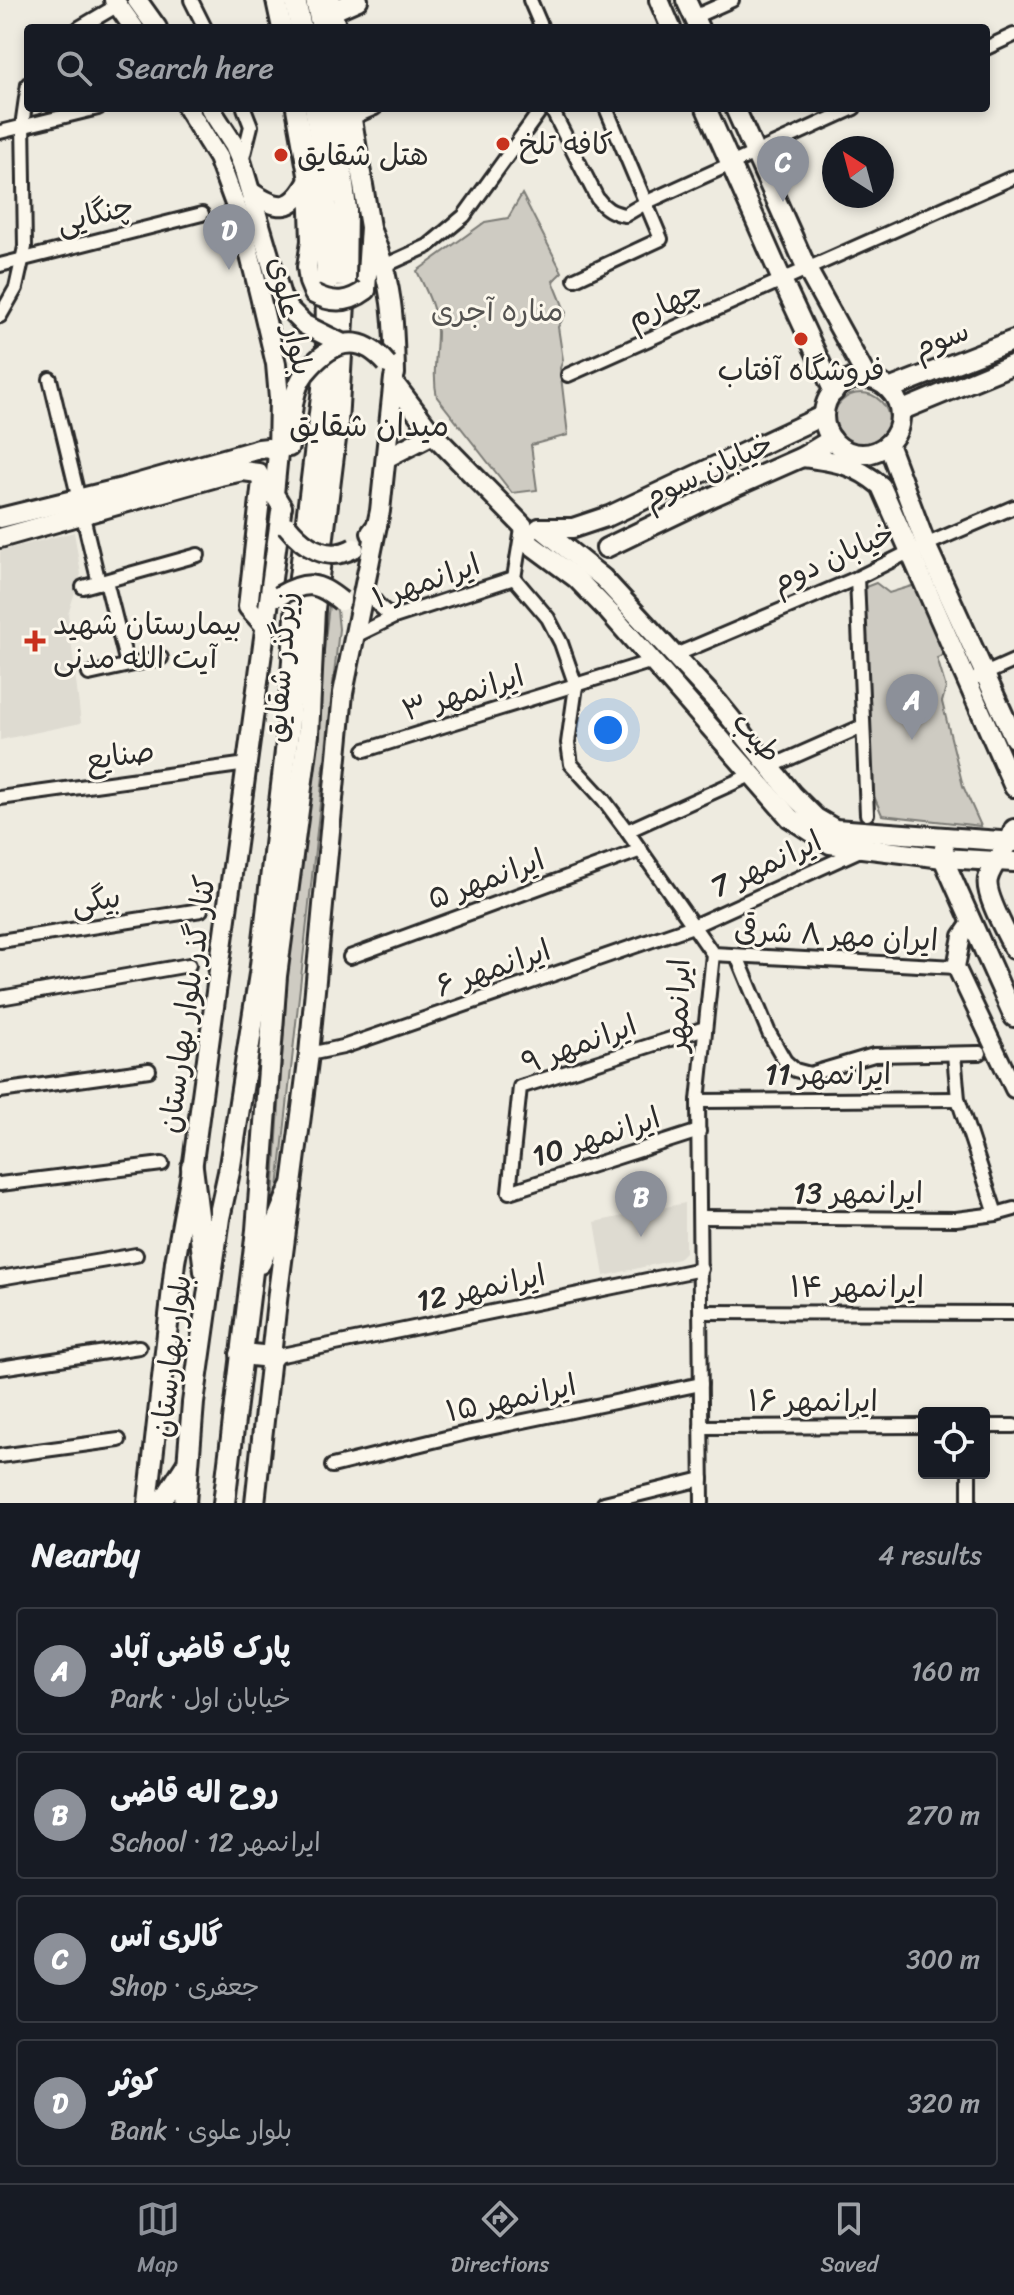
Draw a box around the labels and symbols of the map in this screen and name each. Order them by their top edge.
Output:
place label: کافه تلخ [519,117,613,171]
place label: هتل شقایق [297,128,429,182]
marker: کافه تلخ [494,135,512,153]
pin: C [757,136,809,202]
north arrow [822,136,894,208]
marker: هتل شقایق [272,146,290,164]
street label: چنگایی [51,178,139,250]
pin: D [203,204,255,270]
street label: بلوار علوی [252,252,330,380]
street label: چهارم [618,263,712,345]
park label: مناره آجری [431,284,563,338]
street label: سوم [905,304,977,374]
marker: فروشگاه آفتاب [792,330,810,348]
place label: فروشگاه آفتاب [717,343,885,397]
district label: میدان شقایق [289,397,449,454]
street label: خیابان سوم [634,416,782,524]
street label: خیابان دوم [762,506,904,608]
street label: ایرانمهر ۱ [364,537,488,625]
street label: زیرگذر شقایق [249,589,313,745]
place label: بیمارستان شهید آیت الله مدنی [53,597,242,685]
marker: بیمارستان شهید آیت الله مدنی [24,630,46,652]
street label: ایرانمهر ۳ [395,649,531,737]
pin: A [886,674,938,740]
street label: طیب [718,698,796,776]
your location [588,710,628,750]
street label: صنایع [82,723,158,787]
street label: ایرانمهر 7 [701,815,831,913]
street label: ایرانمهر ۵ [420,833,552,925]
street label: بیگی [67,869,125,931]
street label: کنار گذر بلوار بهارستان [142,871,232,1137]
street label: ایران مهر ٨ شرقی [733,903,939,967]
street label: ایرانمهر ۶ [428,923,558,1013]
street label: ایرانمهر [649,958,707,1055]
street label: ایرانمهر ۹ [514,998,644,1090]
street label: ایرانمهر 11 [765,1047,891,1101]
street label: ایرانمهر 10 [525,1091,667,1183]
street label: ایرانمهر 13 [793,1166,923,1220]
pin: B [615,1171,667,1237]
street label: ایرانمهر 12 [411,1248,551,1328]
street label: ایرانمهر ۱۴ [790,1260,924,1314]
street label: بلوار بهارستان [134,1271,208,1441]
street label: ایرانمهر ۱۵ [441,1358,581,1438]
street label: ایرانمهر ۱۶ [748,1374,878,1428]

